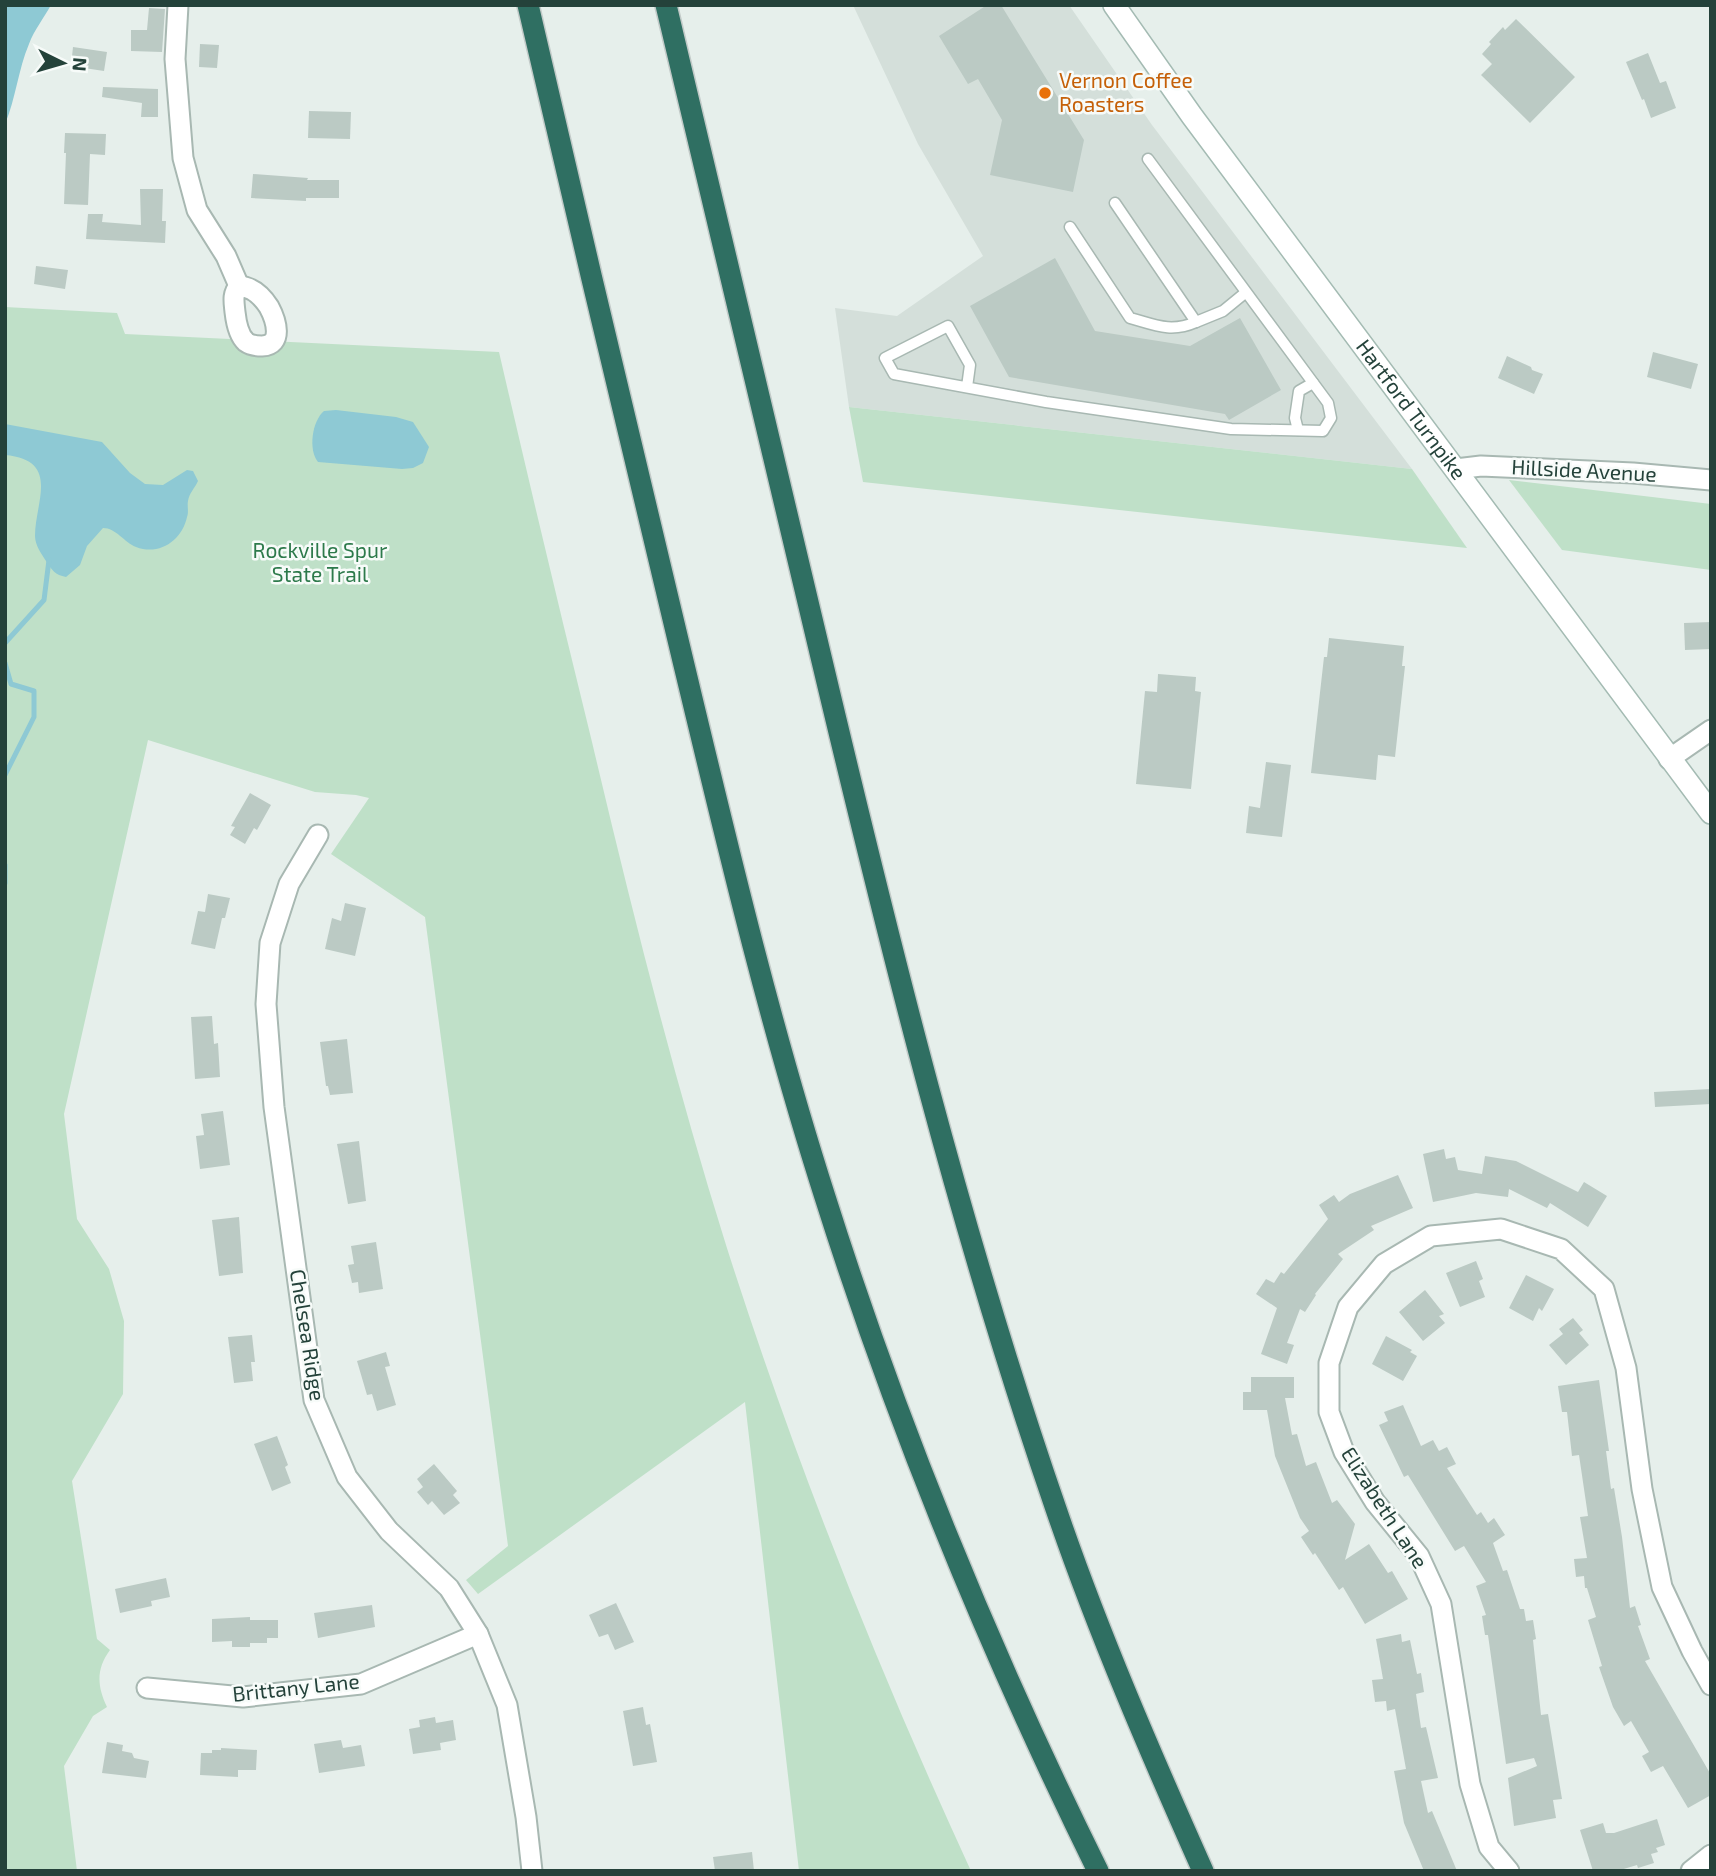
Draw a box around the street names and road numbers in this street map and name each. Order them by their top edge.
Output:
street label: Hartford Turnpike [1352,334,1472,484]
street label: Hillside Avenue [1511,453,1657,486]
street label: Chelsea Ridge [286,1267,331,1402]
street label: Elizabeth Lane [1337,1442,1434,1572]
street label: Brittany Lane [231,1667,361,1706]

